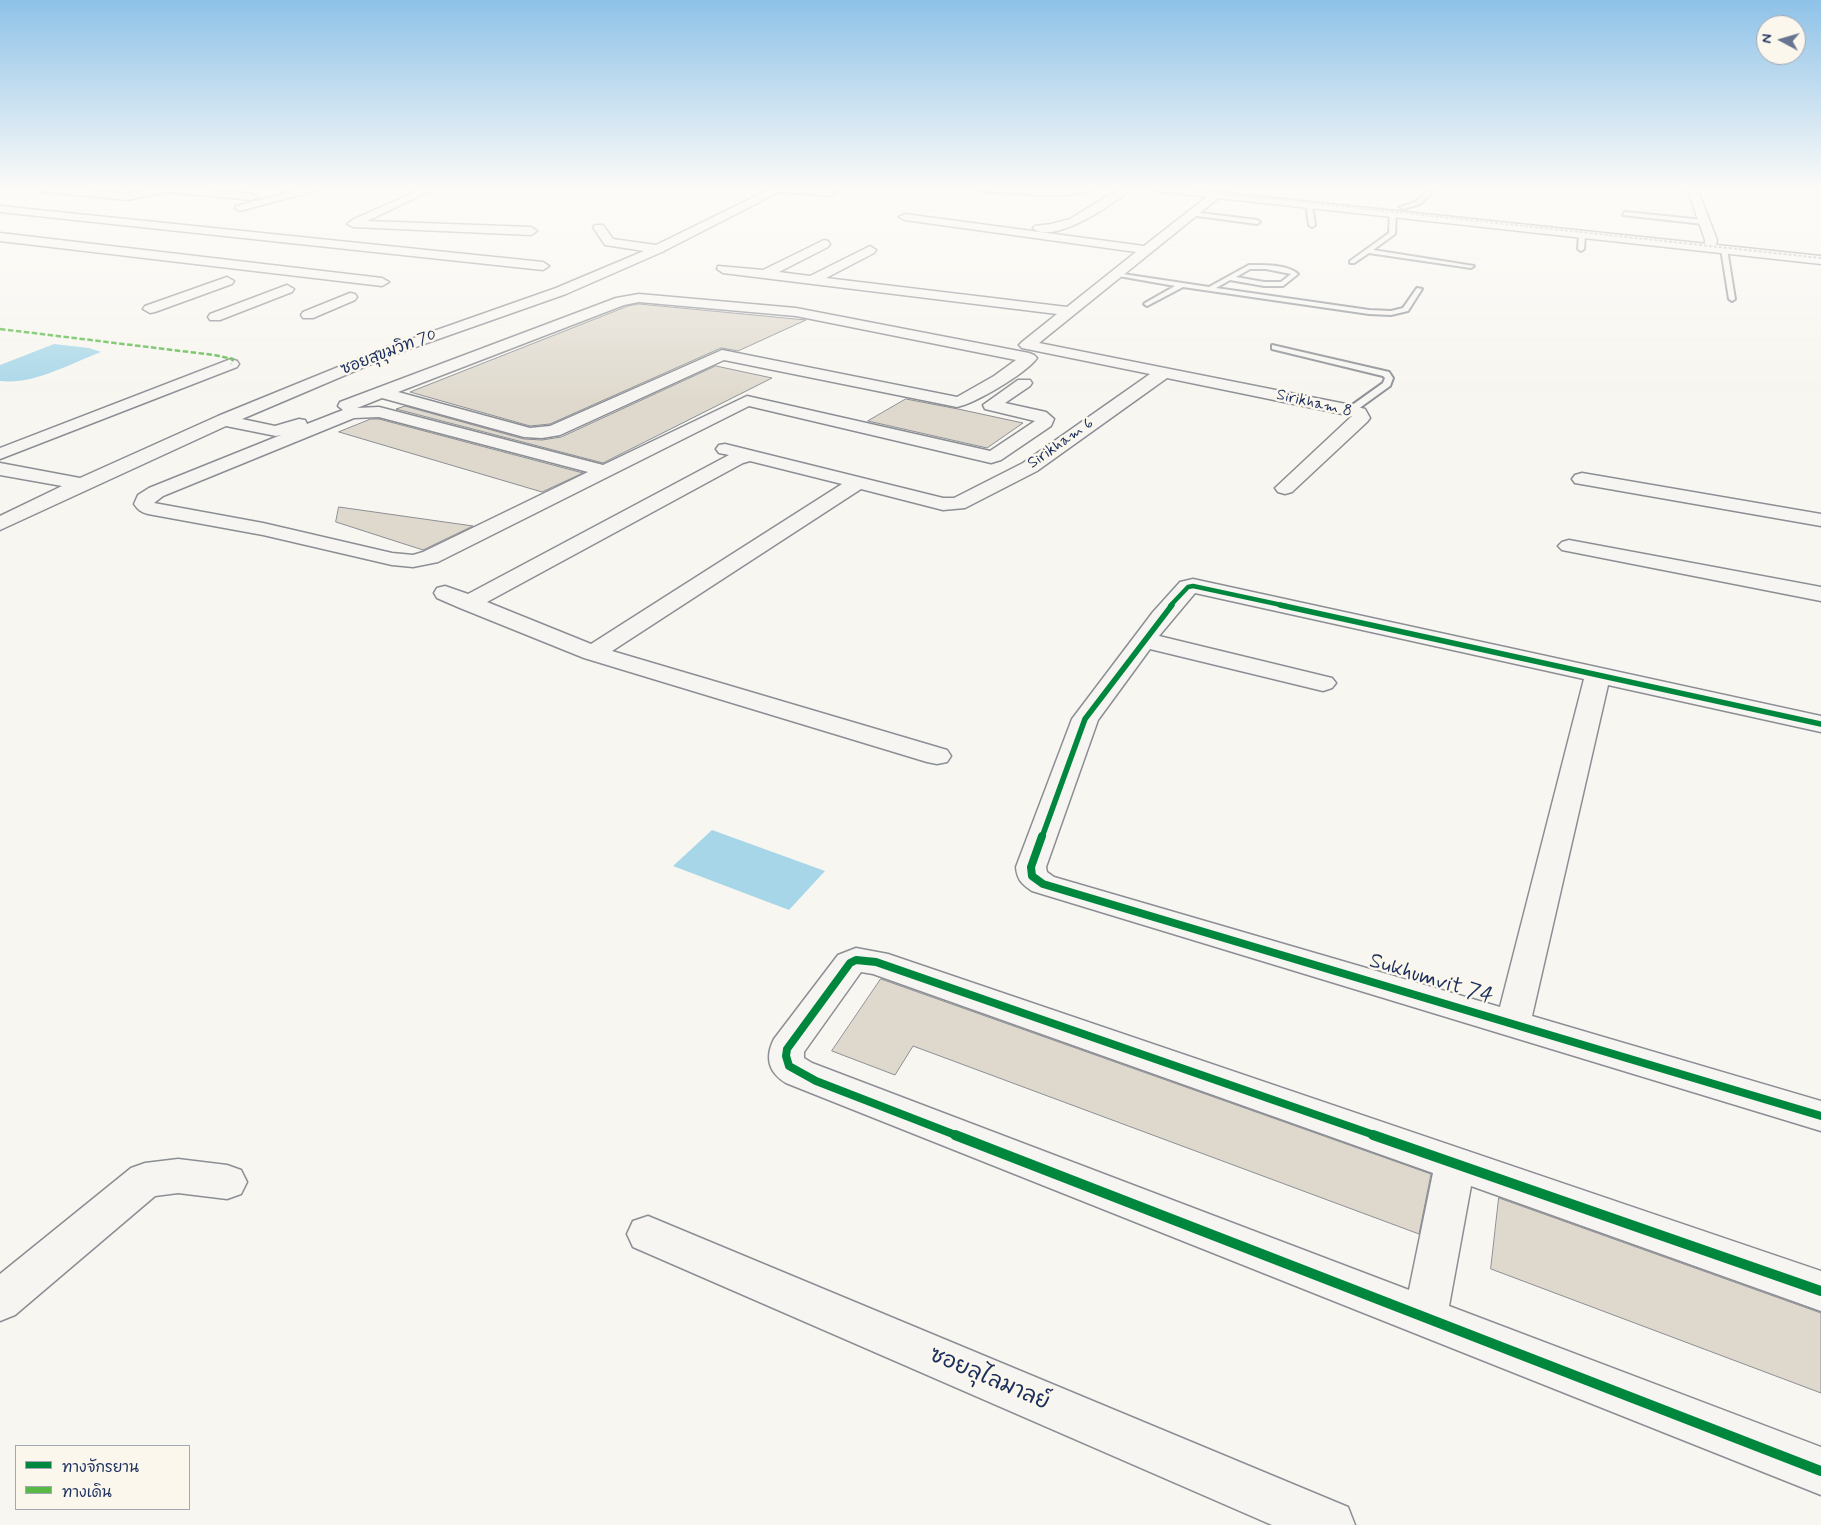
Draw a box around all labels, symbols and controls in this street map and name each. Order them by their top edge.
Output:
north arrow [1756,15,1806,65]
text: N [1758,33,1777,44]
street label: ซอยสุขุมวิท 70 [338,326,440,380]
street label: Sirikham 8 [1274,386,1354,422]
street label: Sirikham 6 [1024,414,1098,474]
street label: Sukhumvit 74 [1366,949,1496,1011]
street label: ซอยลุไลมาลย์ [925,1343,1053,1417]
legend [15,1445,190,1510]
text: ทางจักรยาน [62,1458,139,1478]
text: ทางเดิน [62,1483,112,1503]

